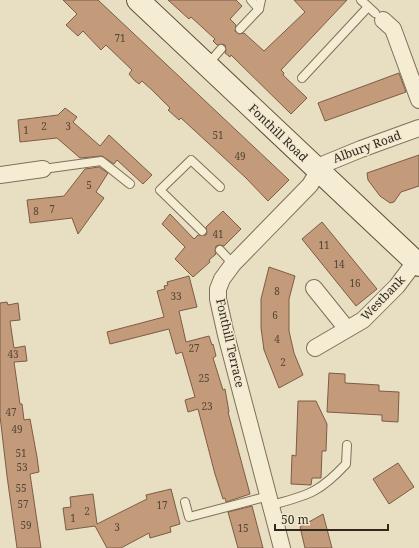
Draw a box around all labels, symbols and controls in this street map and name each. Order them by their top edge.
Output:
house number: 71 [114,31,126,45]
street label: Fonthill Road [245,100,312,166]
house number: 2 [41,119,47,133]
house number: 3 [65,119,71,133]
house number: 1 [23,123,29,137]
street label: Albury Road [330,126,404,167]
house number: 51 [212,128,224,142]
house number: 49 [234,149,246,163]
house number: 5 [86,178,92,192]
house number: 7 [49,202,55,216]
house number: 8 [33,204,39,218]
house number: 41 [212,227,224,241]
house number: 11 [318,238,330,252]
house number: 14 [333,257,345,271]
street label: Westbank [357,271,409,324]
house number: 16 [349,276,361,290]
house number: 8 [274,284,280,298]
house number: 33 [170,289,182,303]
street label: Fonthill Terrace [212,297,249,389]
house number: 6 [272,308,278,322]
house number: 4 [274,332,280,346]
house number: 27 [188,341,200,355]
house number: 43 [7,347,19,361]
house number: 2 [280,355,286,369]
house number: 25 [198,371,210,385]
house number: 23 [201,399,213,413]
house number: 47 [5,405,17,419]
house number: 49 [11,422,23,436]
house number: 51 [15,446,27,460]
house number: 53 [16,460,28,474]
house number: 55 [15,481,27,495]
house number: 57 [17,497,29,511]
house number: 17 [156,498,168,512]
house number: 2 [84,504,90,518]
scale bar [275,506,388,532]
house number: 1 [70,511,76,525]
text: 50 m [281,511,309,528]
house number: 59 [20,518,32,532]
house number: 3 [114,520,120,534]
house number: 15 [237,521,249,535]

